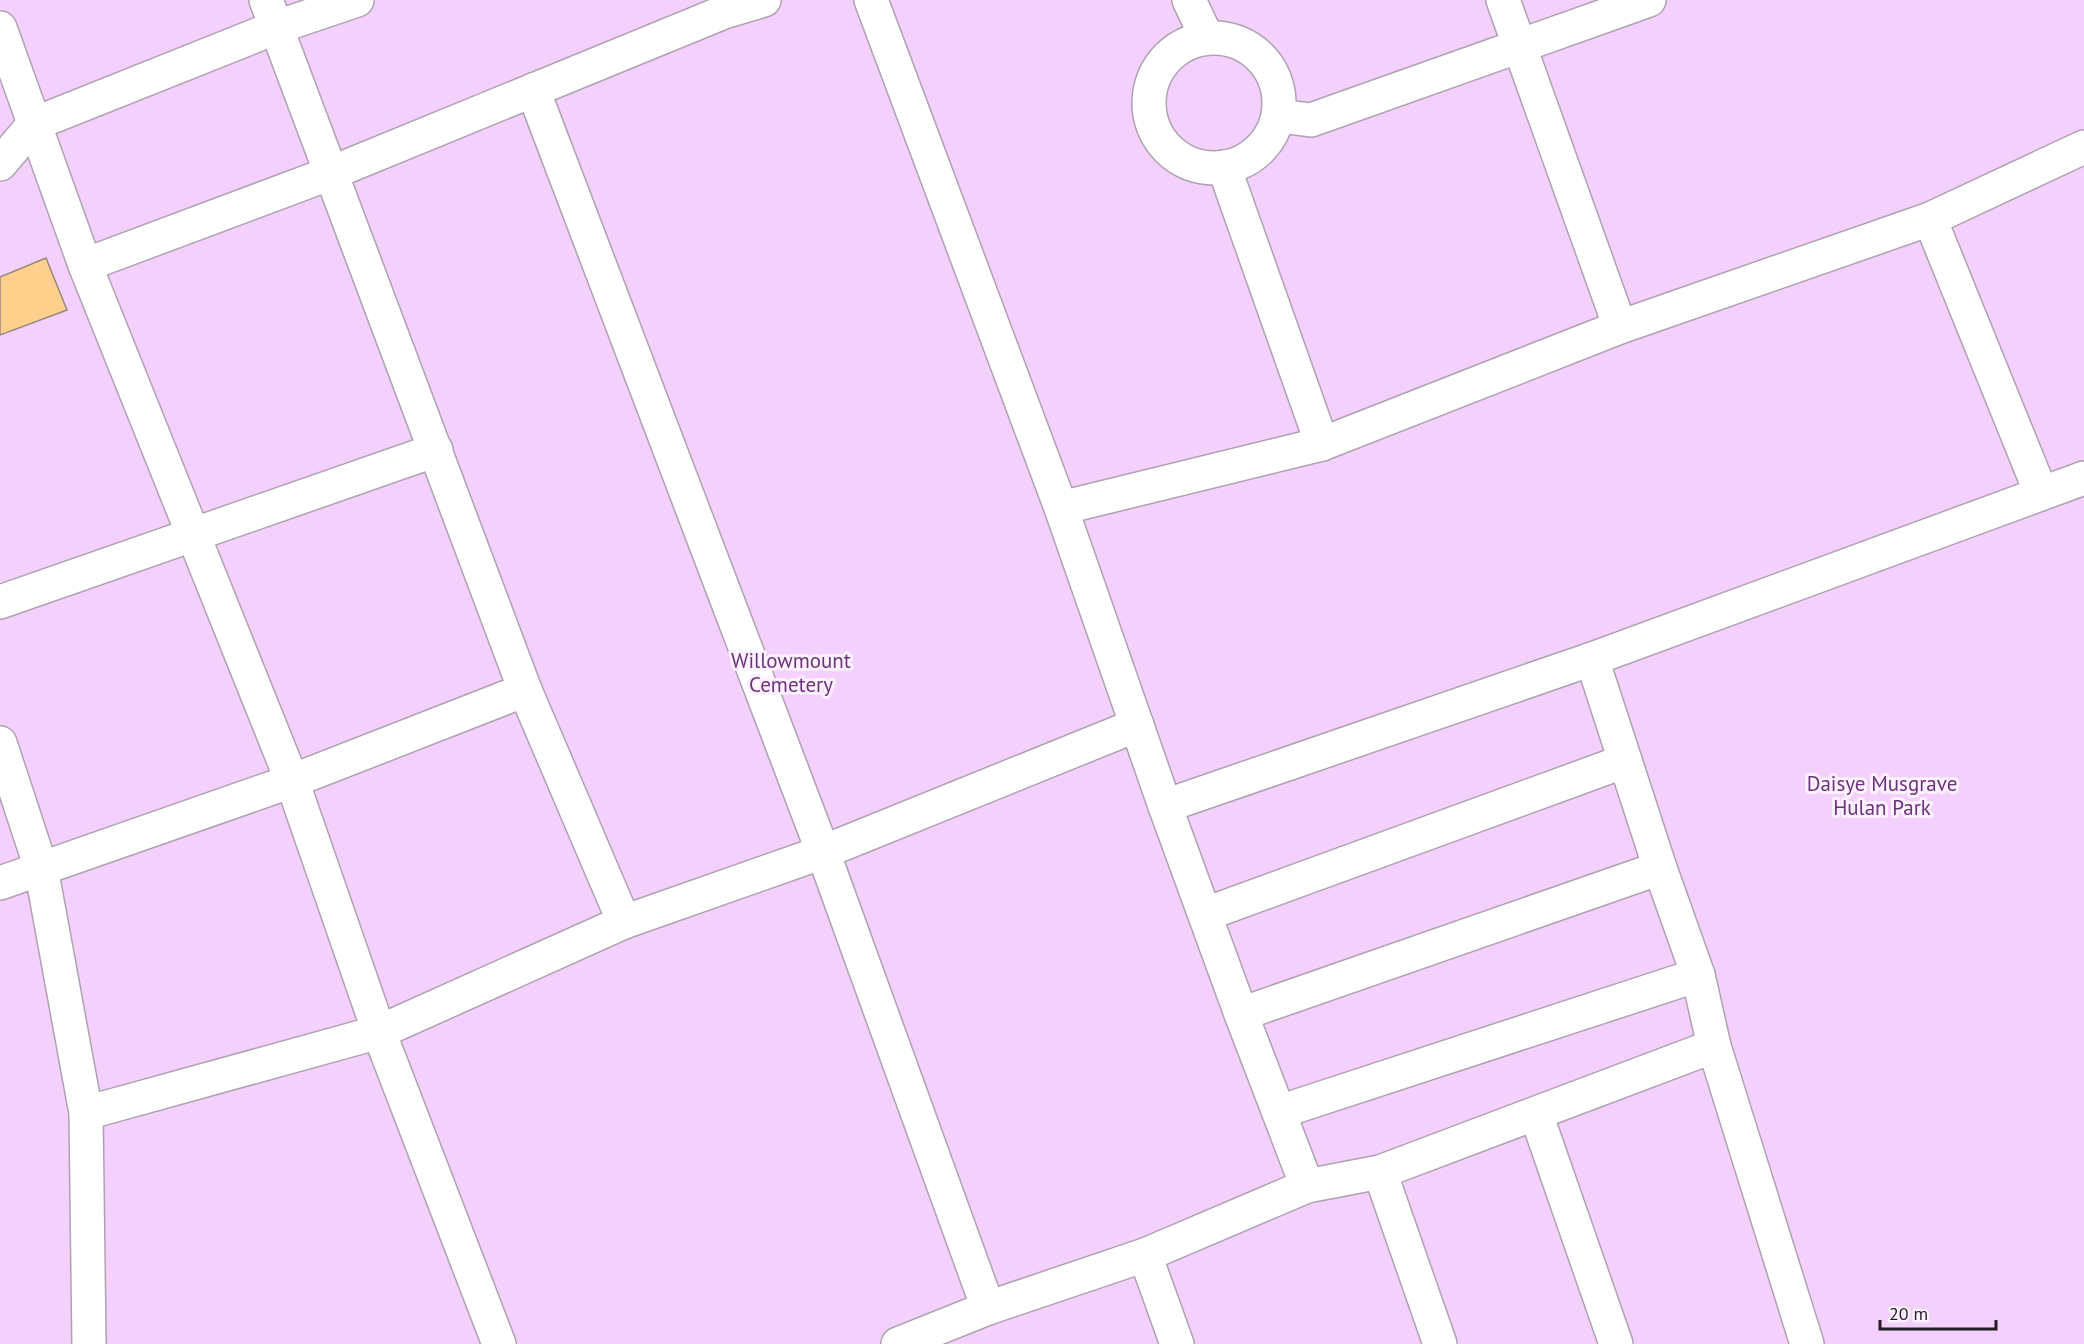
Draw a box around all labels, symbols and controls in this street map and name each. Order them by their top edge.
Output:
park label: Willowmount Cemetery [731,647,851,698]
park label: Daisye Musgrave Hulan Park [1807,770,1957,821]
scale bar [1880,1293,1996,1331]
text: 20 m [1889,1302,1928,1325]

